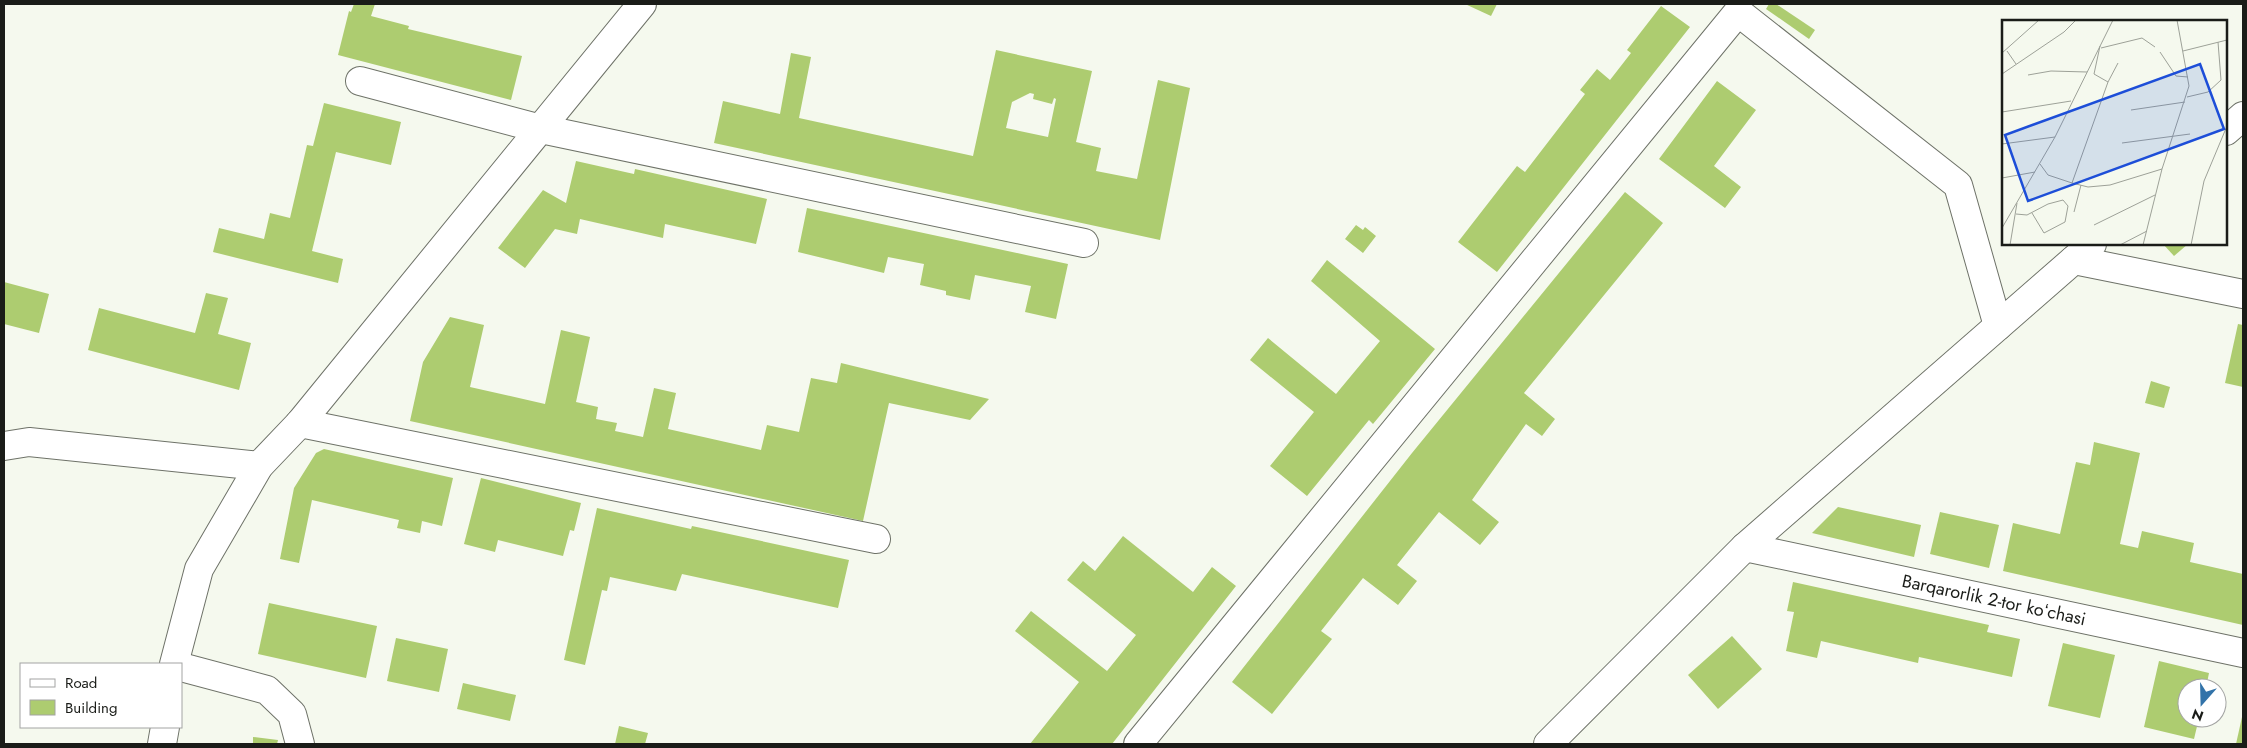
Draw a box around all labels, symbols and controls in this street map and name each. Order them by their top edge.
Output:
inset map [2002,20,2227,245]
street label: Barqarorlik 2-tor koʻchasi [1900,568,2088,632]
legend [20,663,182,728]
text: Road [65,672,97,694]
north arrow [2177,678,2227,728]
text: Building [65,697,117,719]
text: N [2189,704,2206,727]

